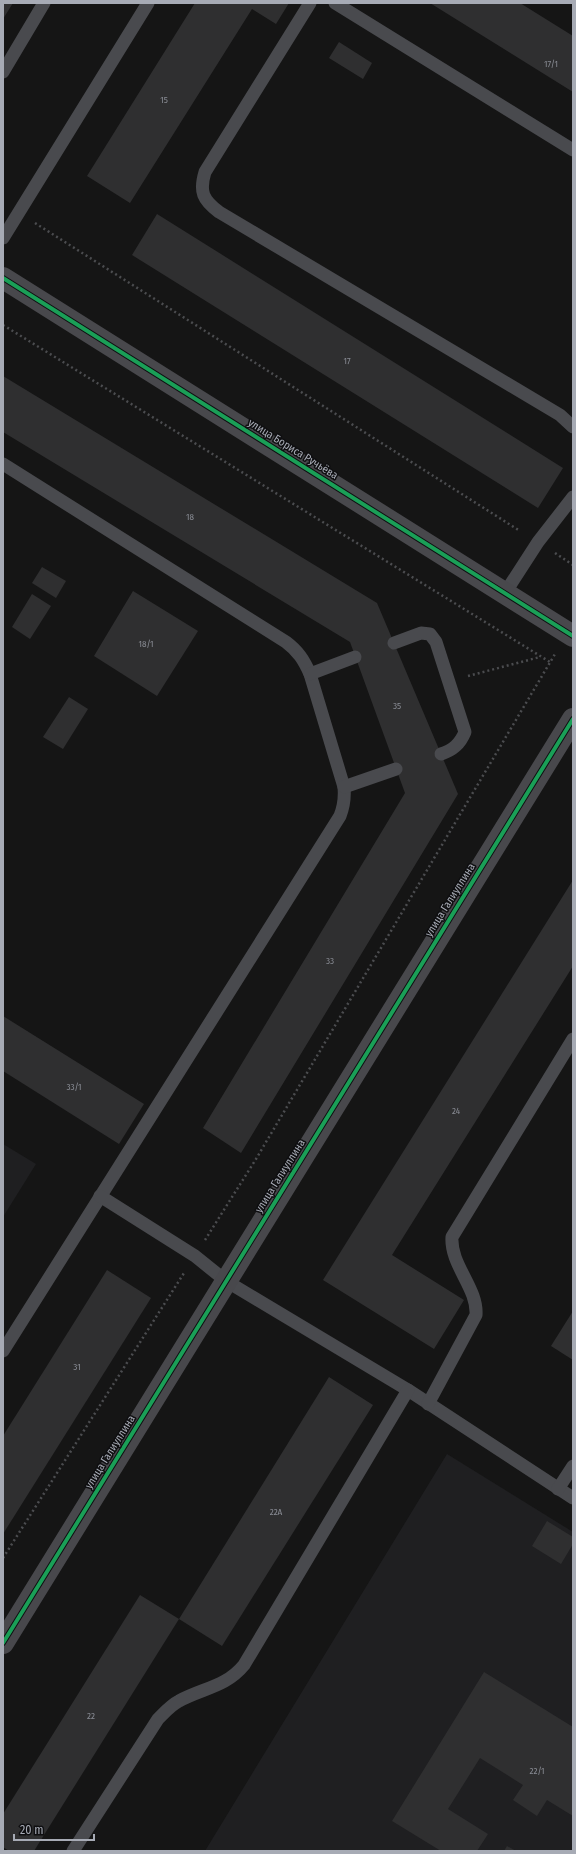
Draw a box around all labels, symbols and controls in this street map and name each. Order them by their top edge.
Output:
house number: 17/1 [544,59,558,69]
house number: 15 [160,95,168,105]
house number: 17 [343,356,351,366]
street label: улица Бориса Ручьёва [246,416,340,482]
house number: 18 [186,512,195,522]
house number: 18/1 [138,639,154,649]
house number: 35 [393,701,401,711]
street label: улица Галиуллина [422,861,478,939]
house number: 33 [326,956,334,966]
house number: 33/1 [66,1082,82,1092]
house number: 24 [452,1106,461,1116]
street label: улица Галиуллина [252,1137,308,1215]
house number: 31 [73,1362,81,1372]
street label: улица Галиуллина [82,1413,138,1491]
house number: 22А [270,1507,283,1517]
house number: 22 [87,1711,95,1721]
house number: 22/1 [529,1766,545,1776]
scale bar [14,1816,94,1842]
text: 20 m [20,1823,44,1837]

